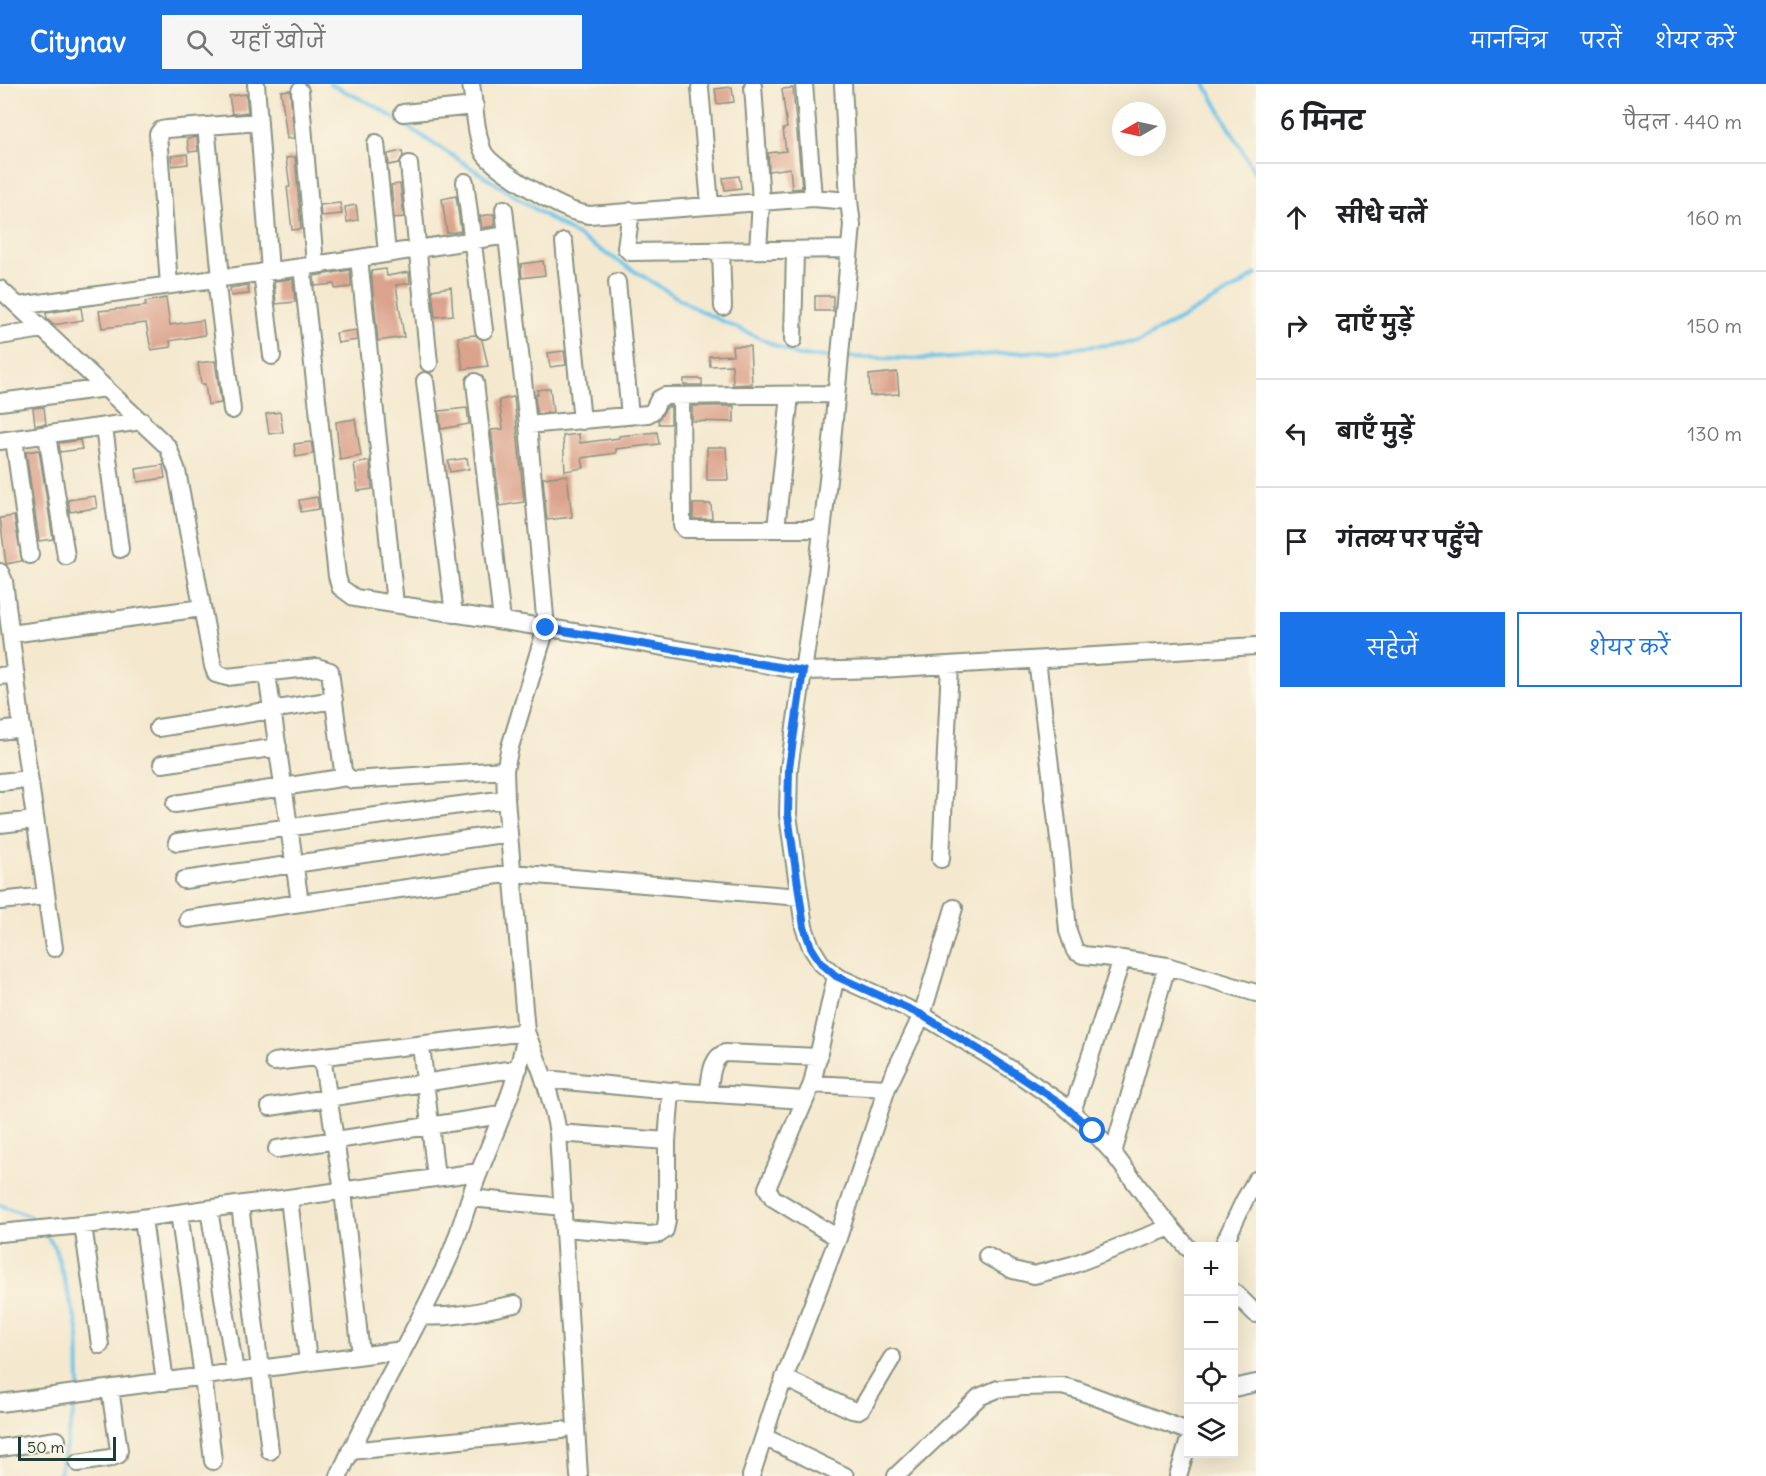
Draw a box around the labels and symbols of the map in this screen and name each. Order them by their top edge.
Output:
north arrow [1112,102,1166,156]
route end [532,614,558,640]
route start [1079,1117,1105,1143]
scale bar [18,1434,116,1462]

